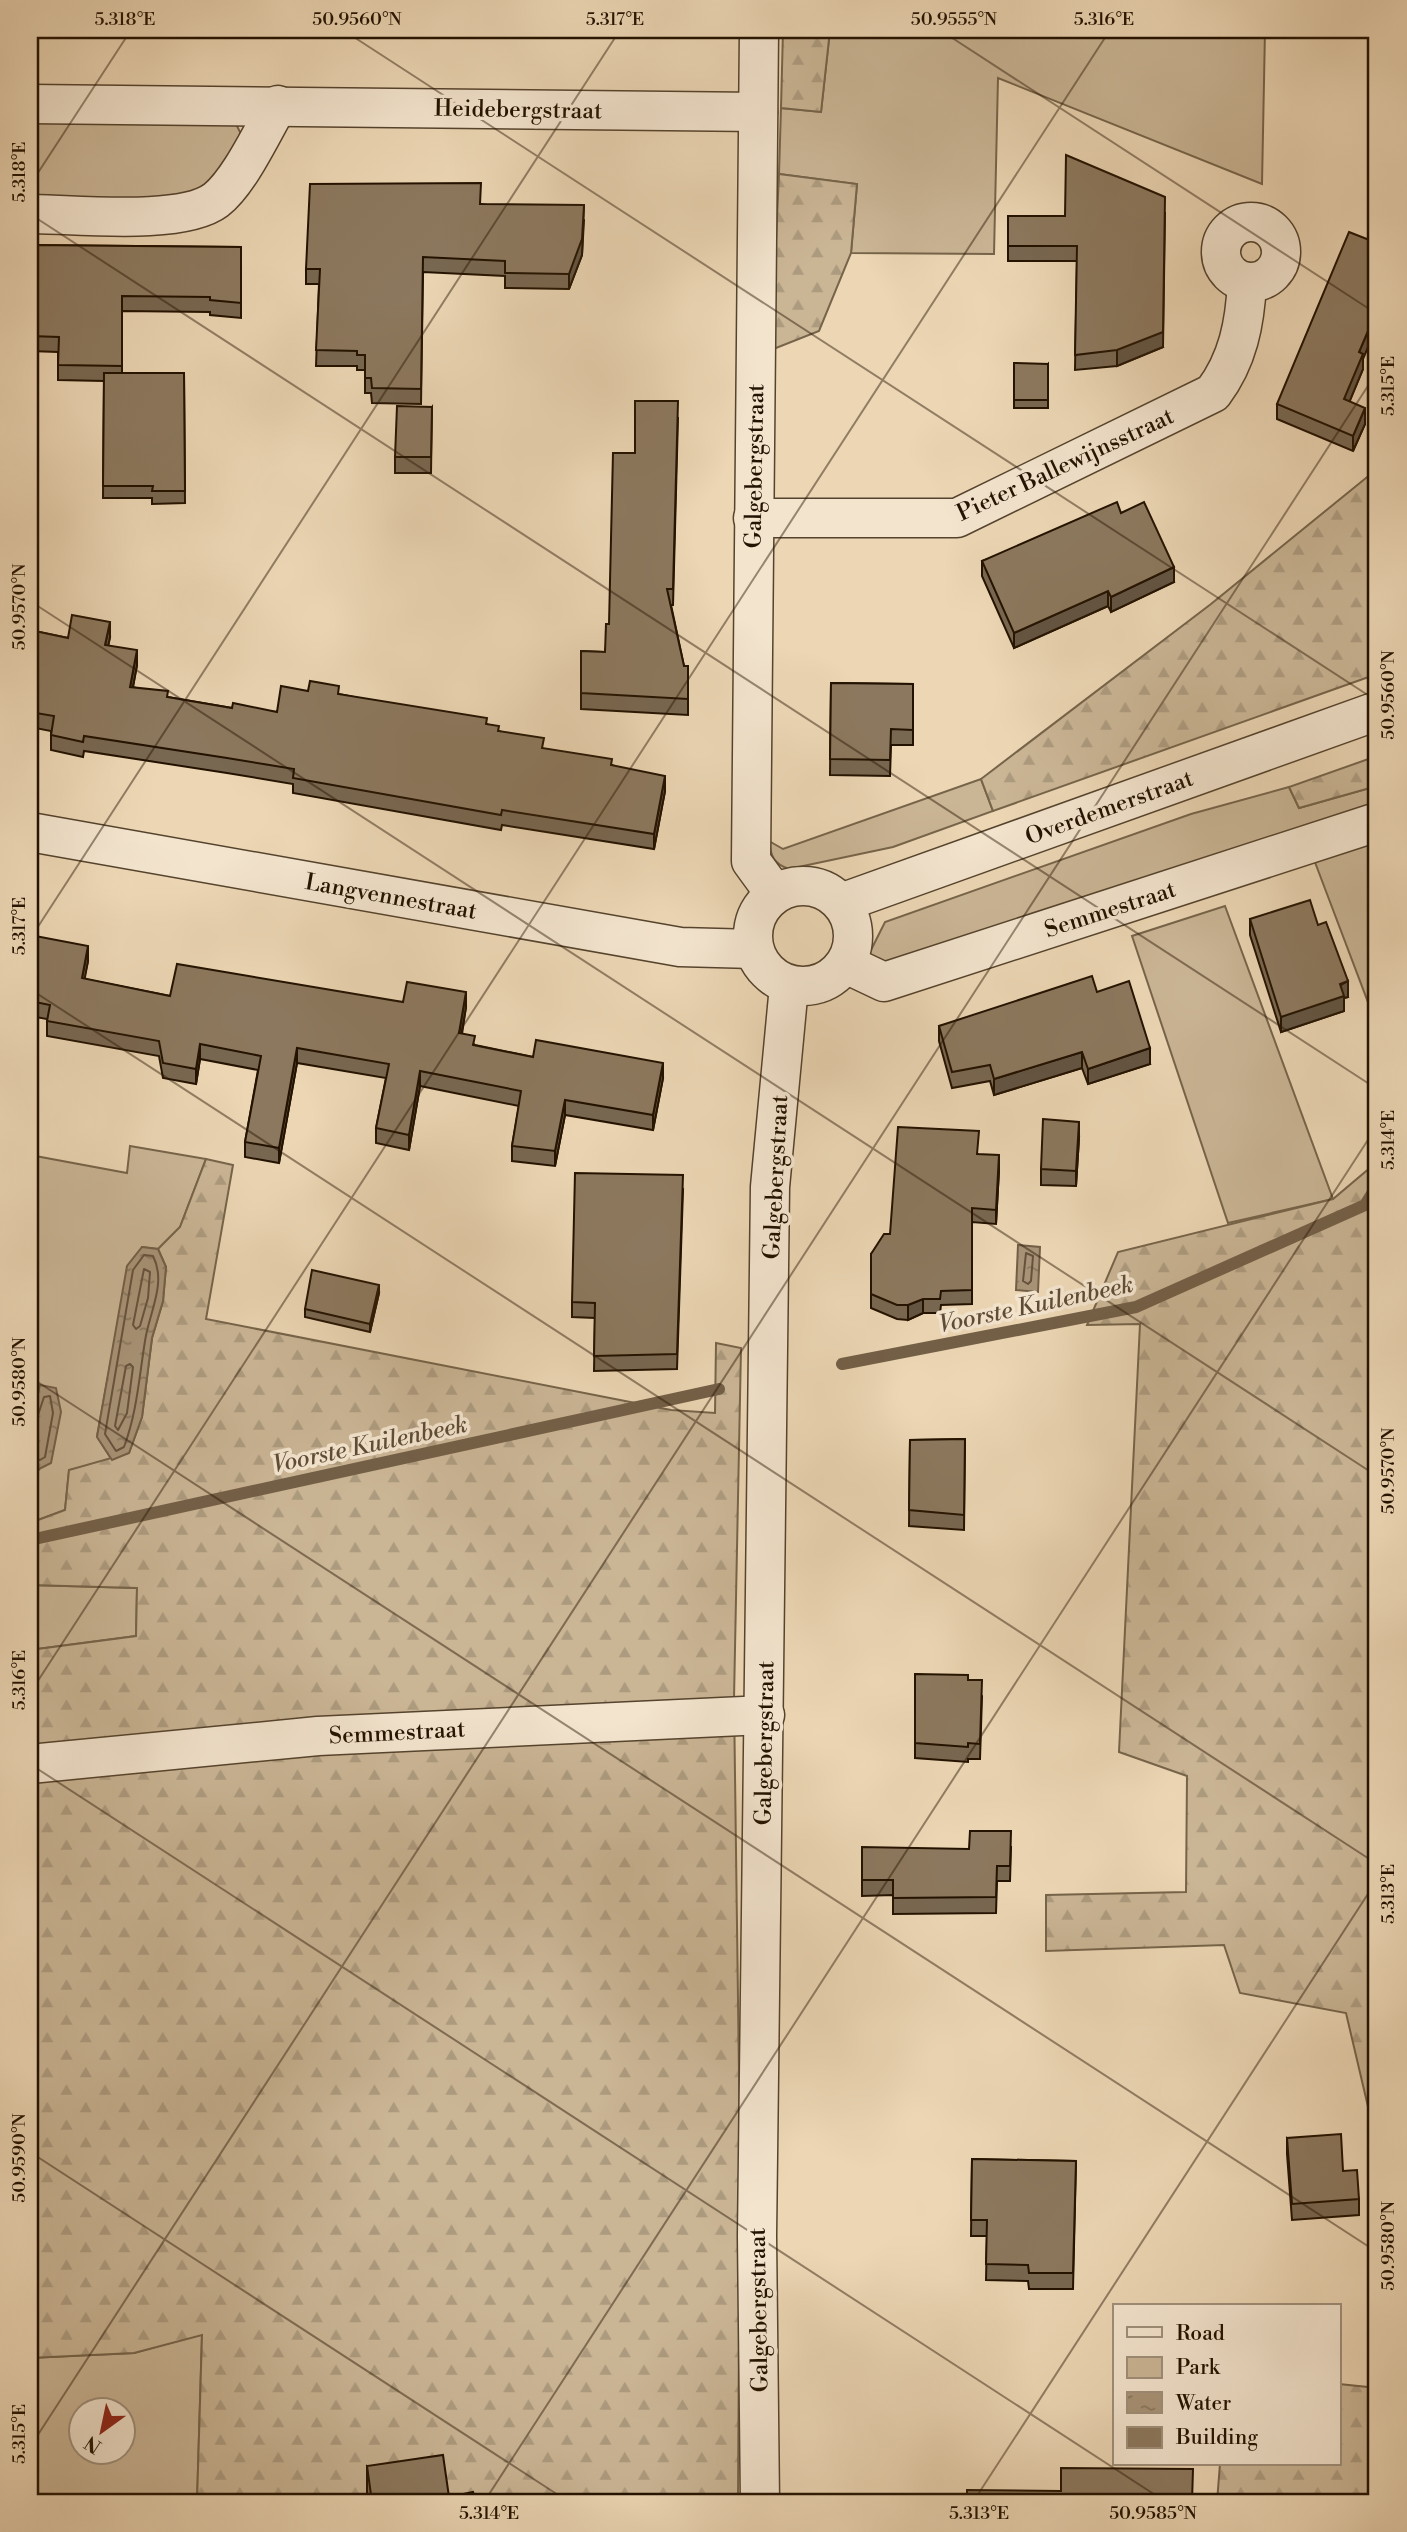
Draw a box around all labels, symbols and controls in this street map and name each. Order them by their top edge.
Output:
text: 5.318°E [95,8,155,31]
text: 50.9560°N [312,8,402,31]
text: 5.317°E [586,8,644,31]
text: 50.9555°N [911,8,998,31]
text: 5.316°E [1074,8,1134,31]
street label: Heidebergstraat [434,95,602,125]
text: 5.318°E [8,142,31,202]
text: 5.315°E [1377,356,1400,416]
street label: Galgebergstraat [740,383,770,549]
street label: Pieter Ballewijnsstraat [952,402,1178,527]
text: 50.9570°N [8,563,31,650]
text: 50.9560°N [1377,650,1400,740]
street label: Overdemerstraat [1022,765,1197,851]
street label: Langvennestraat [303,868,479,926]
street label: Semmestraat [1041,876,1179,944]
text: 5.317°E [8,897,31,955]
street label: Galgebergstraat [758,1094,794,1260]
text: 5.314°E [1377,1110,1400,1170]
water label: Voorste Kuilenbeek [936,1270,1136,1340]
text: 50.9580°N [8,1337,31,1427]
water label: Voorste Kuilenbeek [270,1410,470,1480]
text: 50.9570°N [1377,1427,1400,1514]
text: 5.316°E [8,1650,31,1710]
street label: Galgebergstraat [750,1660,780,1826]
street label: Semmestraat [328,1715,466,1751]
text: 5.313°E [1377,1864,1400,1924]
text: 50.9590°N [8,2113,31,2203]
text: 50.9580°N [1377,2201,1400,2291]
street label: Galgebergstraat [744,2227,774,2393]
legend [1113,2304,1340,2466]
text: Road [1176,2321,1225,2347]
text: Park [1176,2355,1221,2381]
text: Water [1175,2391,1231,2417]
north arrow [66,2396,136,2466]
text: 5.315°E [8,2404,31,2464]
text: Building [1175,2425,1258,2451]
text: N [80,2430,106,2459]
text: 5.314°E [459,2502,519,2525]
text: 5.313°E [949,2502,1009,2525]
text: 50.9585°N [1109,2502,1197,2525]

